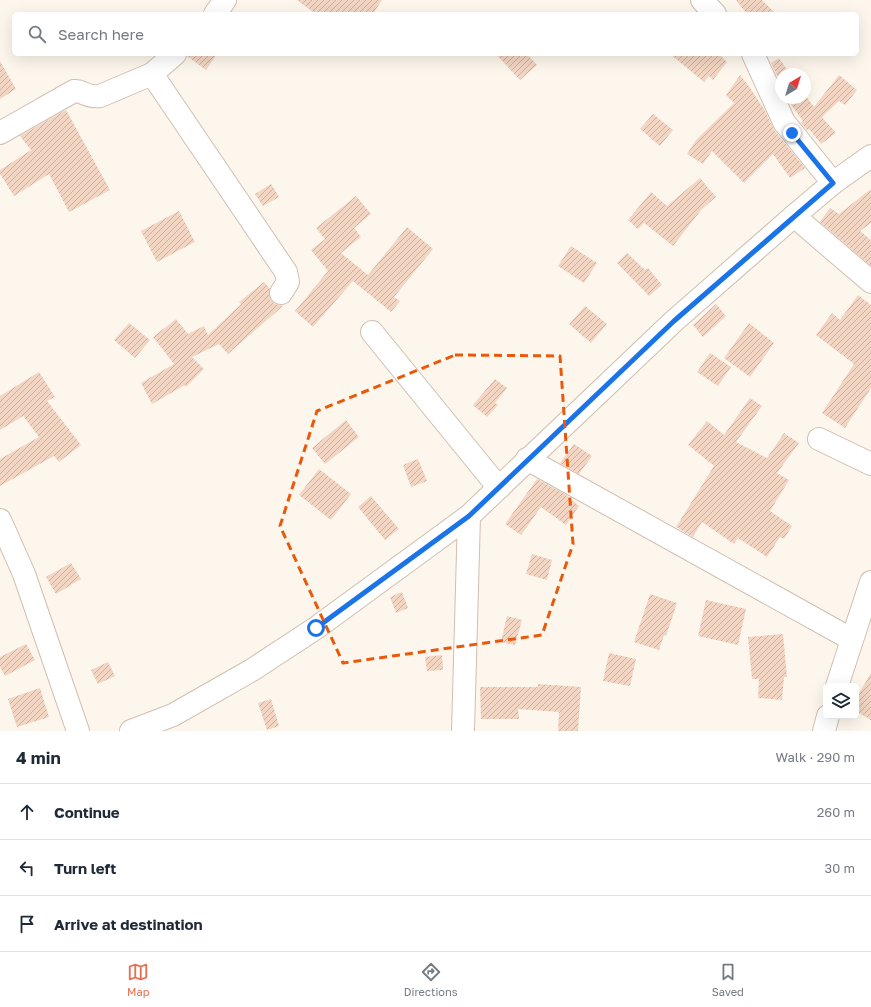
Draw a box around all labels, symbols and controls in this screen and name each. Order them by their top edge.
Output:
search box [12,12,859,56]
icon: search [26,23,48,45]
text: Search here [58,25,144,43]
north arrow [775,68,811,104]
route end [783,124,801,142]
route start [307,619,325,637]
map controls [823,683,859,719]
button: layers [823,683,859,719]
text: 4 min [16,747,61,768]
text: Walk · 290 m [776,749,855,765]
icon: ahead [16,801,38,823]
text: Continue [54,803,120,821]
text: 260 m [817,804,855,820]
icon: left [16,857,38,879]
text: Turn left [54,859,116,877]
text: 30 m [825,860,855,876]
icon: arrive [16,913,38,935]
text: Arrive at destination [54,915,203,933]
tab: Map [127,961,150,998]
tab: Directions [404,961,458,998]
tab: Saved [712,961,744,998]

